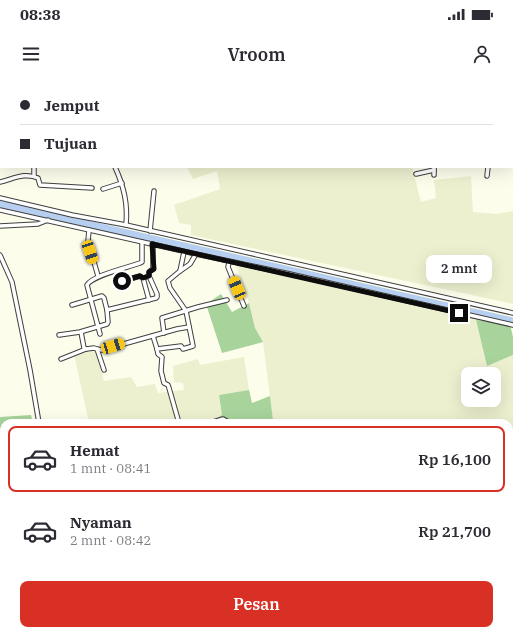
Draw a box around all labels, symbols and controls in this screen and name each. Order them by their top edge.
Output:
text: 08:38 [20,5,61,24]
icon: menu [20,43,42,65]
text: Vroom [227,43,286,66]
icon: person [471,43,493,65]
text: Jemput [44,96,99,115]
text: Tujuan [44,134,97,153]
car [81,239,99,265]
callout: 2 mnt [426,255,492,283]
text: 2 mnt [441,260,477,277]
route start [113,272,131,290]
car [227,275,247,301]
route end [450,304,468,322]
car [100,337,126,355]
map controls [461,367,501,407]
button: layers [461,367,501,407]
icon: car [22,441,58,477]
text: Hemat [70,441,119,460]
text: Rp 16,100 [418,450,491,469]
text: 1 mnt · 08:41 [70,460,151,477]
icon: car [22,513,58,549]
text: Nyaman [70,513,132,532]
text: Rp 21,700 [418,522,491,541]
text: 2 mnt · 08:42 [70,532,151,549]
button: Pesan [20,581,493,627]

